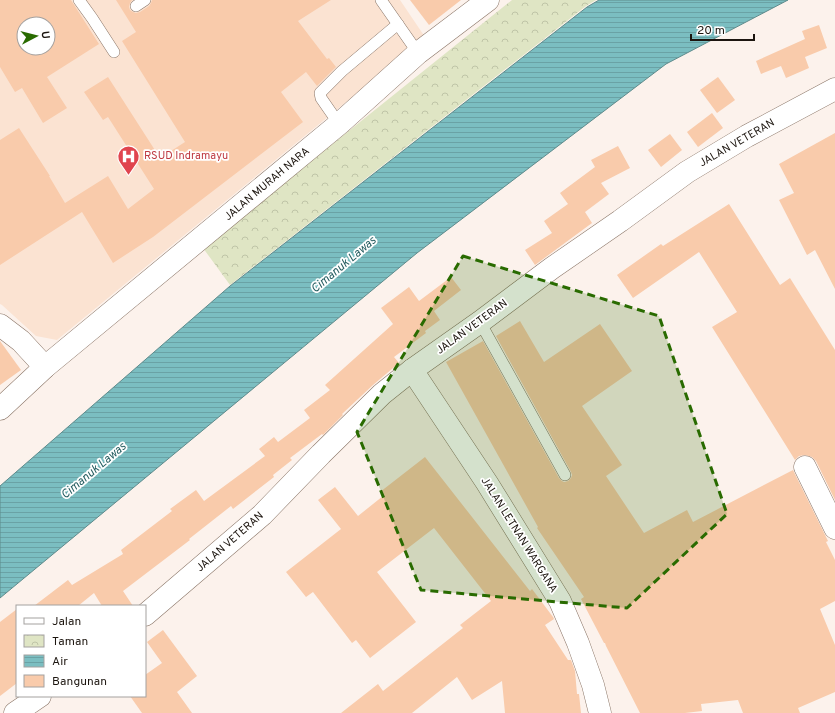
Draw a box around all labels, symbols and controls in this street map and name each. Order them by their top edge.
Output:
north arrow [16,16,56,56]
scale bar [691,16,754,42]
text: 20 m [697,23,725,39]
text: U [38,30,52,40]
street label: JALAN VETERAN [697,116,777,170]
hospital icon: RSUD Indramayu [115,143,141,176]
street label: JALAN MURAH NARA [221,144,313,224]
place label: RSUD Indramayu [144,149,228,163]
water label: Cimanuk Lawas [308,233,380,297]
street label: JALAN VETERAN [434,296,510,358]
water label: Cimanuk Lawas [58,439,130,503]
street label: JALAN LETNAN WARGANA [478,475,560,595]
street label: JALAN VETERAN [193,509,267,575]
legend [16,605,146,697]
text: Jalan [52,614,81,630]
text: Taman [52,634,88,650]
text: Air [52,654,68,670]
text: Bangunan [52,674,107,690]

